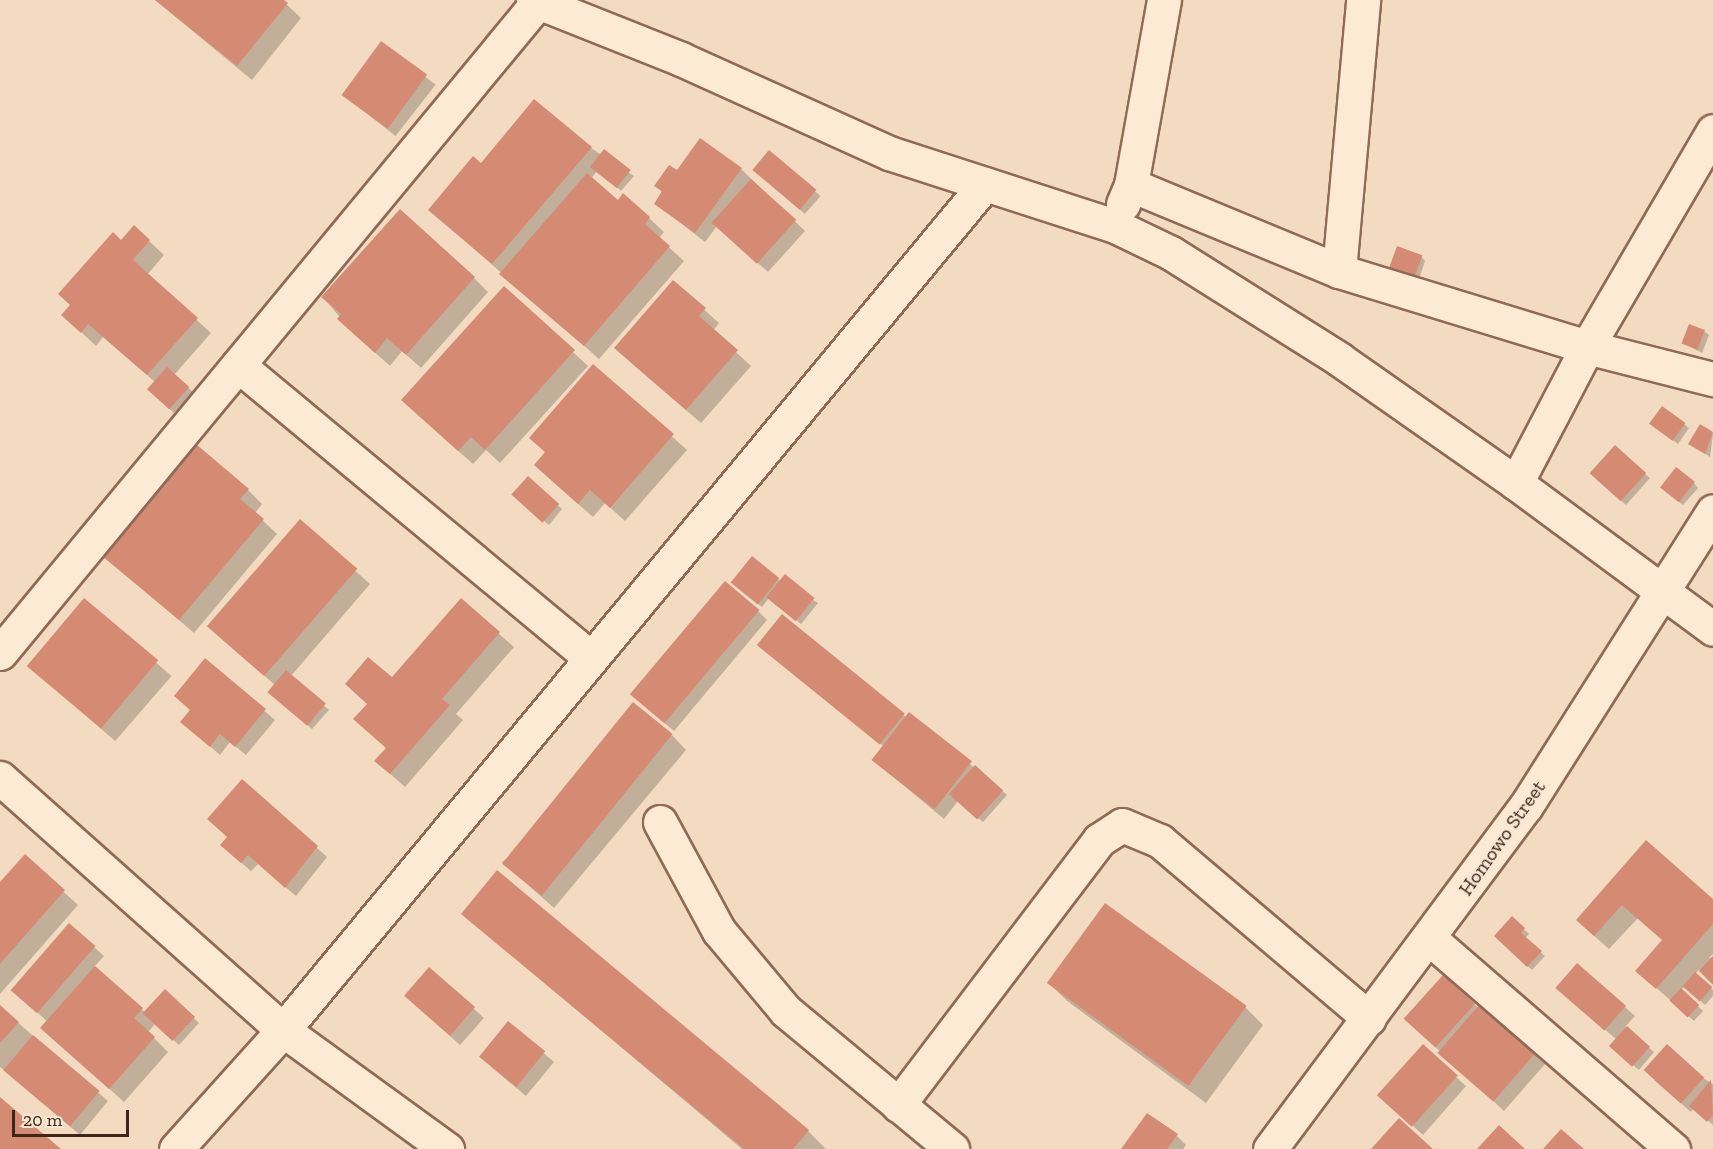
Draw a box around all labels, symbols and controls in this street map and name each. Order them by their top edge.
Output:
street label: Homowo Street [1454,776,1550,900]
scale bar [15,1098,132,1136]
text: 20 m [23,1109,62,1131]

